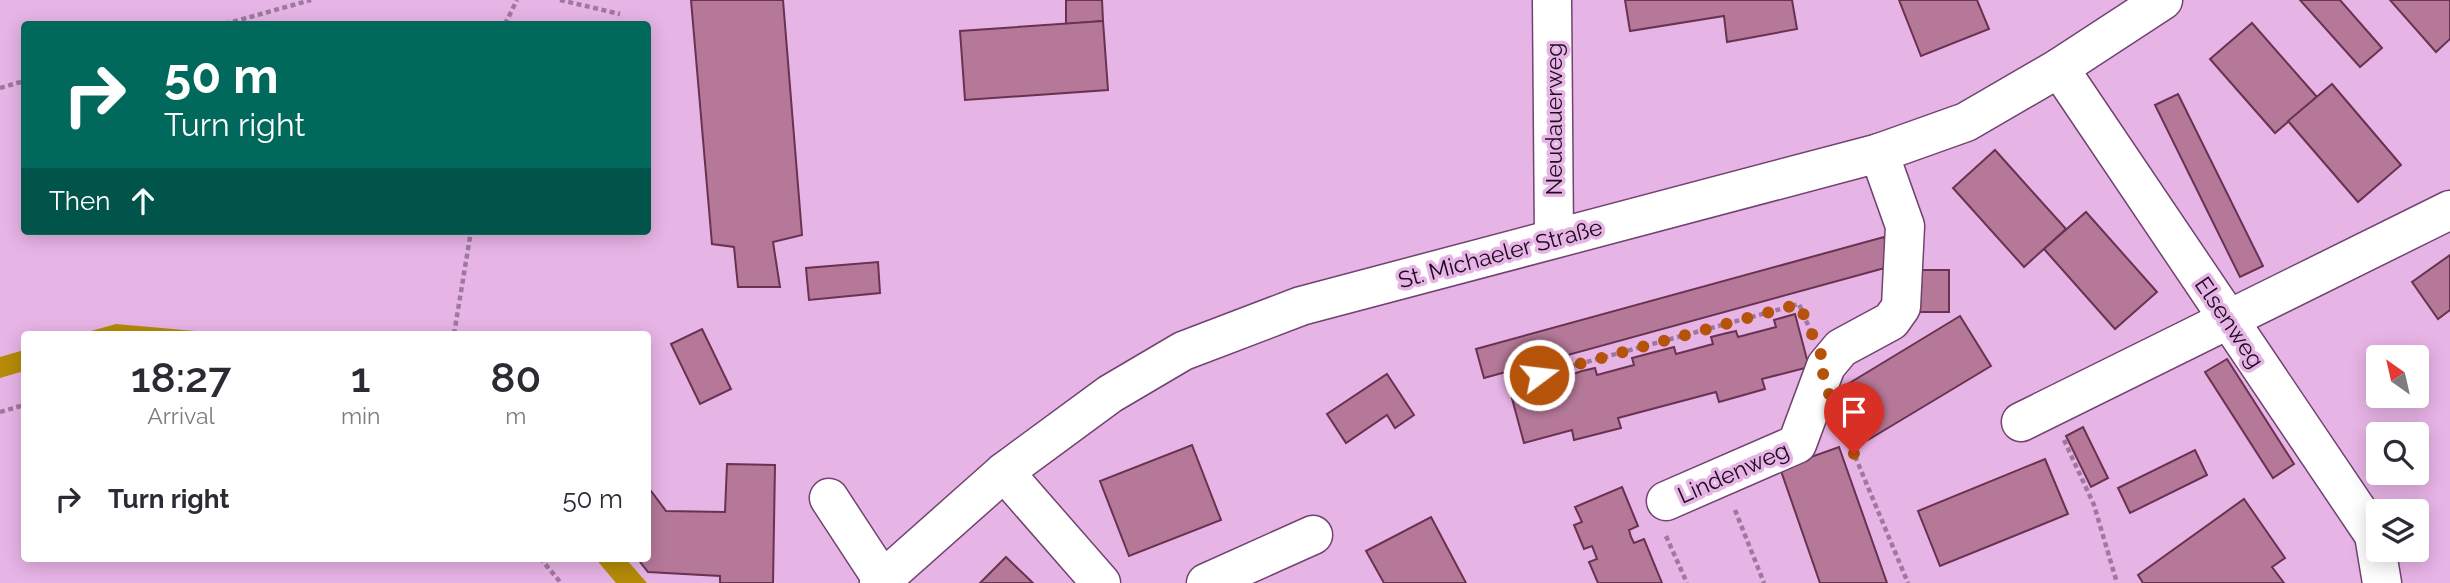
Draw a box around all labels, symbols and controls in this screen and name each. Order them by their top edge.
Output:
street label: Neudauerweg [1540,43,1567,195]
text: 50 m [164,47,279,104]
icon: right [49,49,140,140]
text: Turn right [164,106,305,143]
icon: ahead [124,182,162,220]
text: Then [49,186,110,216]
street label: St. Michaeler Straße [1395,213,1605,293]
street label: Elsenweg [2190,271,2270,373]
position arrow [1502,338,1576,412]
north arrow [2366,345,2429,408]
map controls [2366,345,2429,562]
text: 18:27 [131,353,231,402]
text: 1 [351,353,371,402]
text: 80 [490,353,541,402]
pin [1824,382,1884,454]
icon: arrive [1835,393,1873,431]
text: Arrival [147,402,215,429]
text: min [341,402,381,429]
text: m [505,402,526,429]
button: search [2366,422,2429,485]
street label: Lindenweg [1673,436,1793,508]
icon: right [49,480,87,518]
text: Turn right [108,484,229,514]
text: 50 m [562,484,623,514]
button: layers [2366,499,2429,562]

